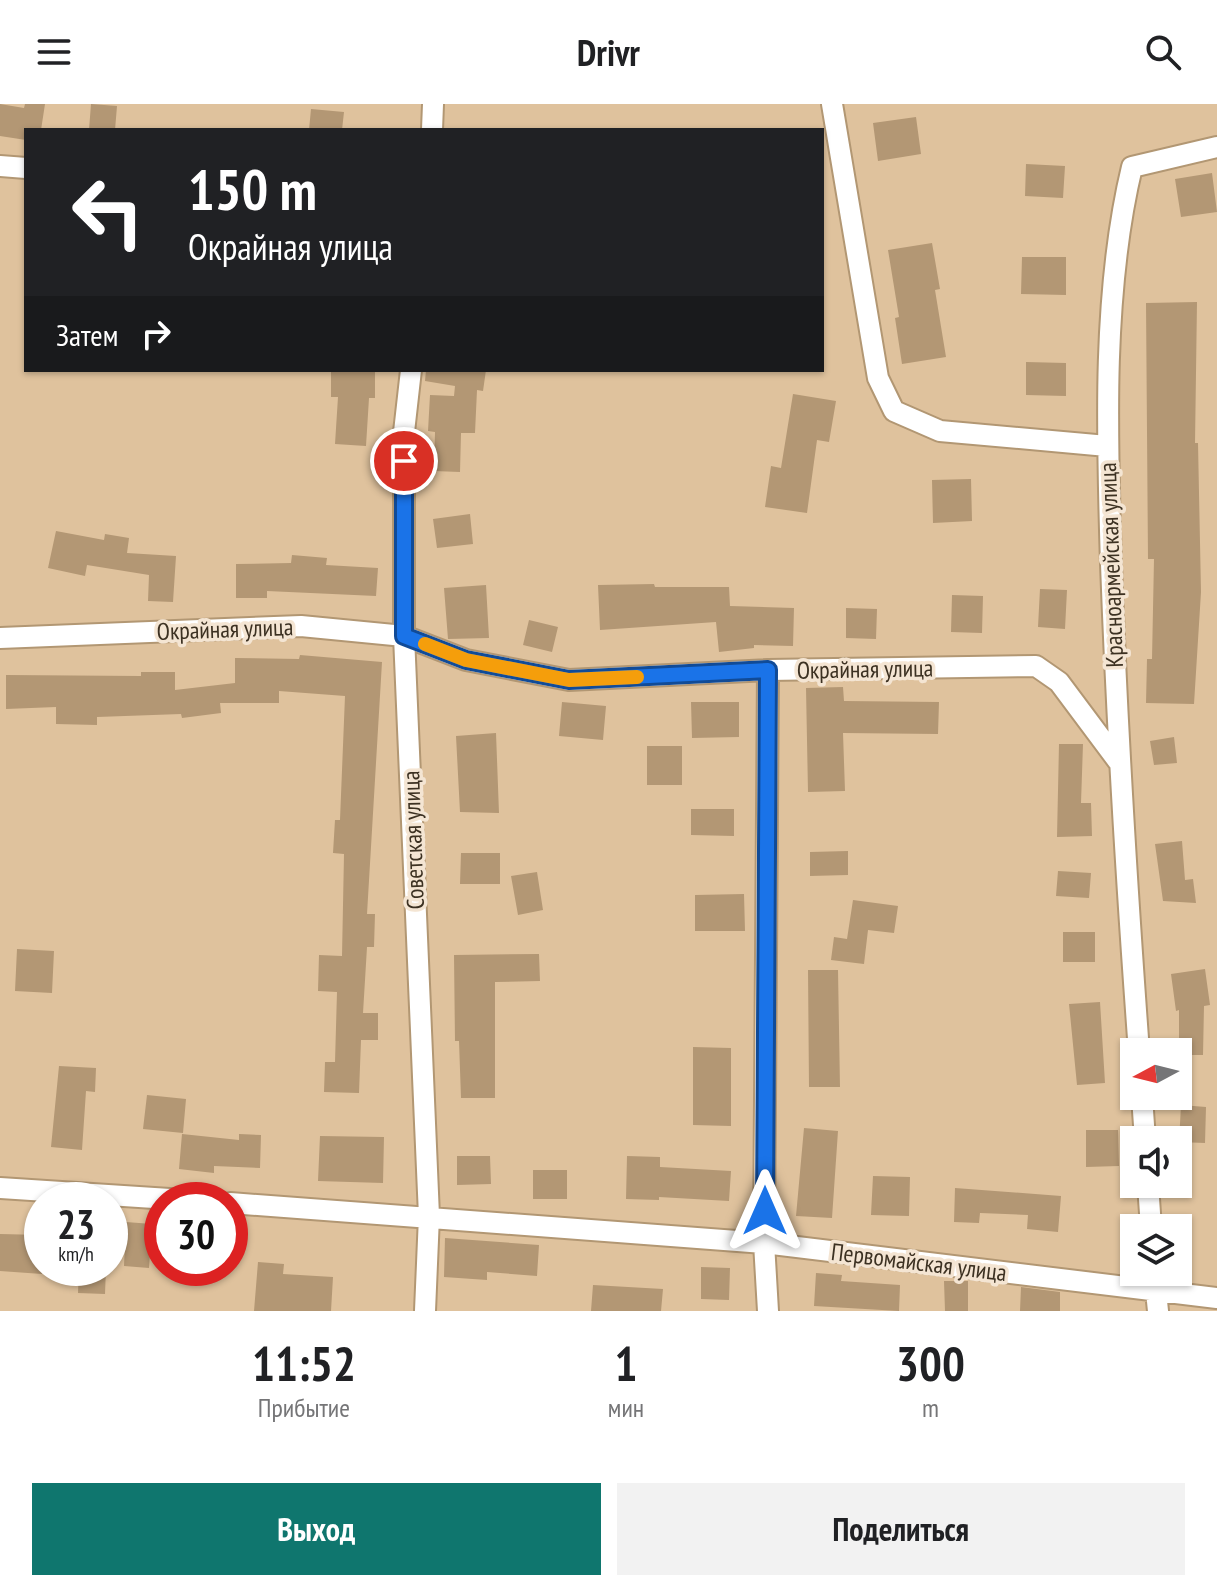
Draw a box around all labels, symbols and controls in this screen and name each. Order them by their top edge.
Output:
text: Drivr [577,29,640,76]
icon: menu [32,30,76,74]
icon: search [1141,30,1185,74]
text: 150 m [188,153,317,225]
icon: left [56,160,160,264]
text: Окрайная улица [188,223,393,270]
icon: right [134,312,178,356]
text: Затем [56,315,118,354]
pin [370,427,438,495]
icon: arrive [382,439,426,483]
street label: Красноармейская улица [1092,462,1130,668]
street label: Окрайная улица [156,611,294,647]
street label: Окрайная улица [796,652,934,686]
street label: Советская улица [395,770,431,910]
north arrow [1120,1038,1192,1110]
map controls [1120,1038,1192,1286]
button: sound [1120,1126,1192,1198]
position arrow [723,1169,807,1253]
speed limit sign: 30 [144,1182,248,1286]
text: 23 [57,1198,95,1250]
button: layers [1120,1214,1192,1286]
street label: Первомайская улица [829,1236,1009,1288]
text: km/h [58,1241,94,1267]
text: 11:52 [252,1332,356,1394]
text: 1 [614,1332,637,1394]
text: 300 [896,1332,965,1394]
text: Прибытие [258,1391,350,1424]
text: мин [608,1391,644,1424]
text: m [922,1391,939,1424]
button: Выход [32,1483,601,1575]
button: Поделиться [617,1483,1185,1575]

